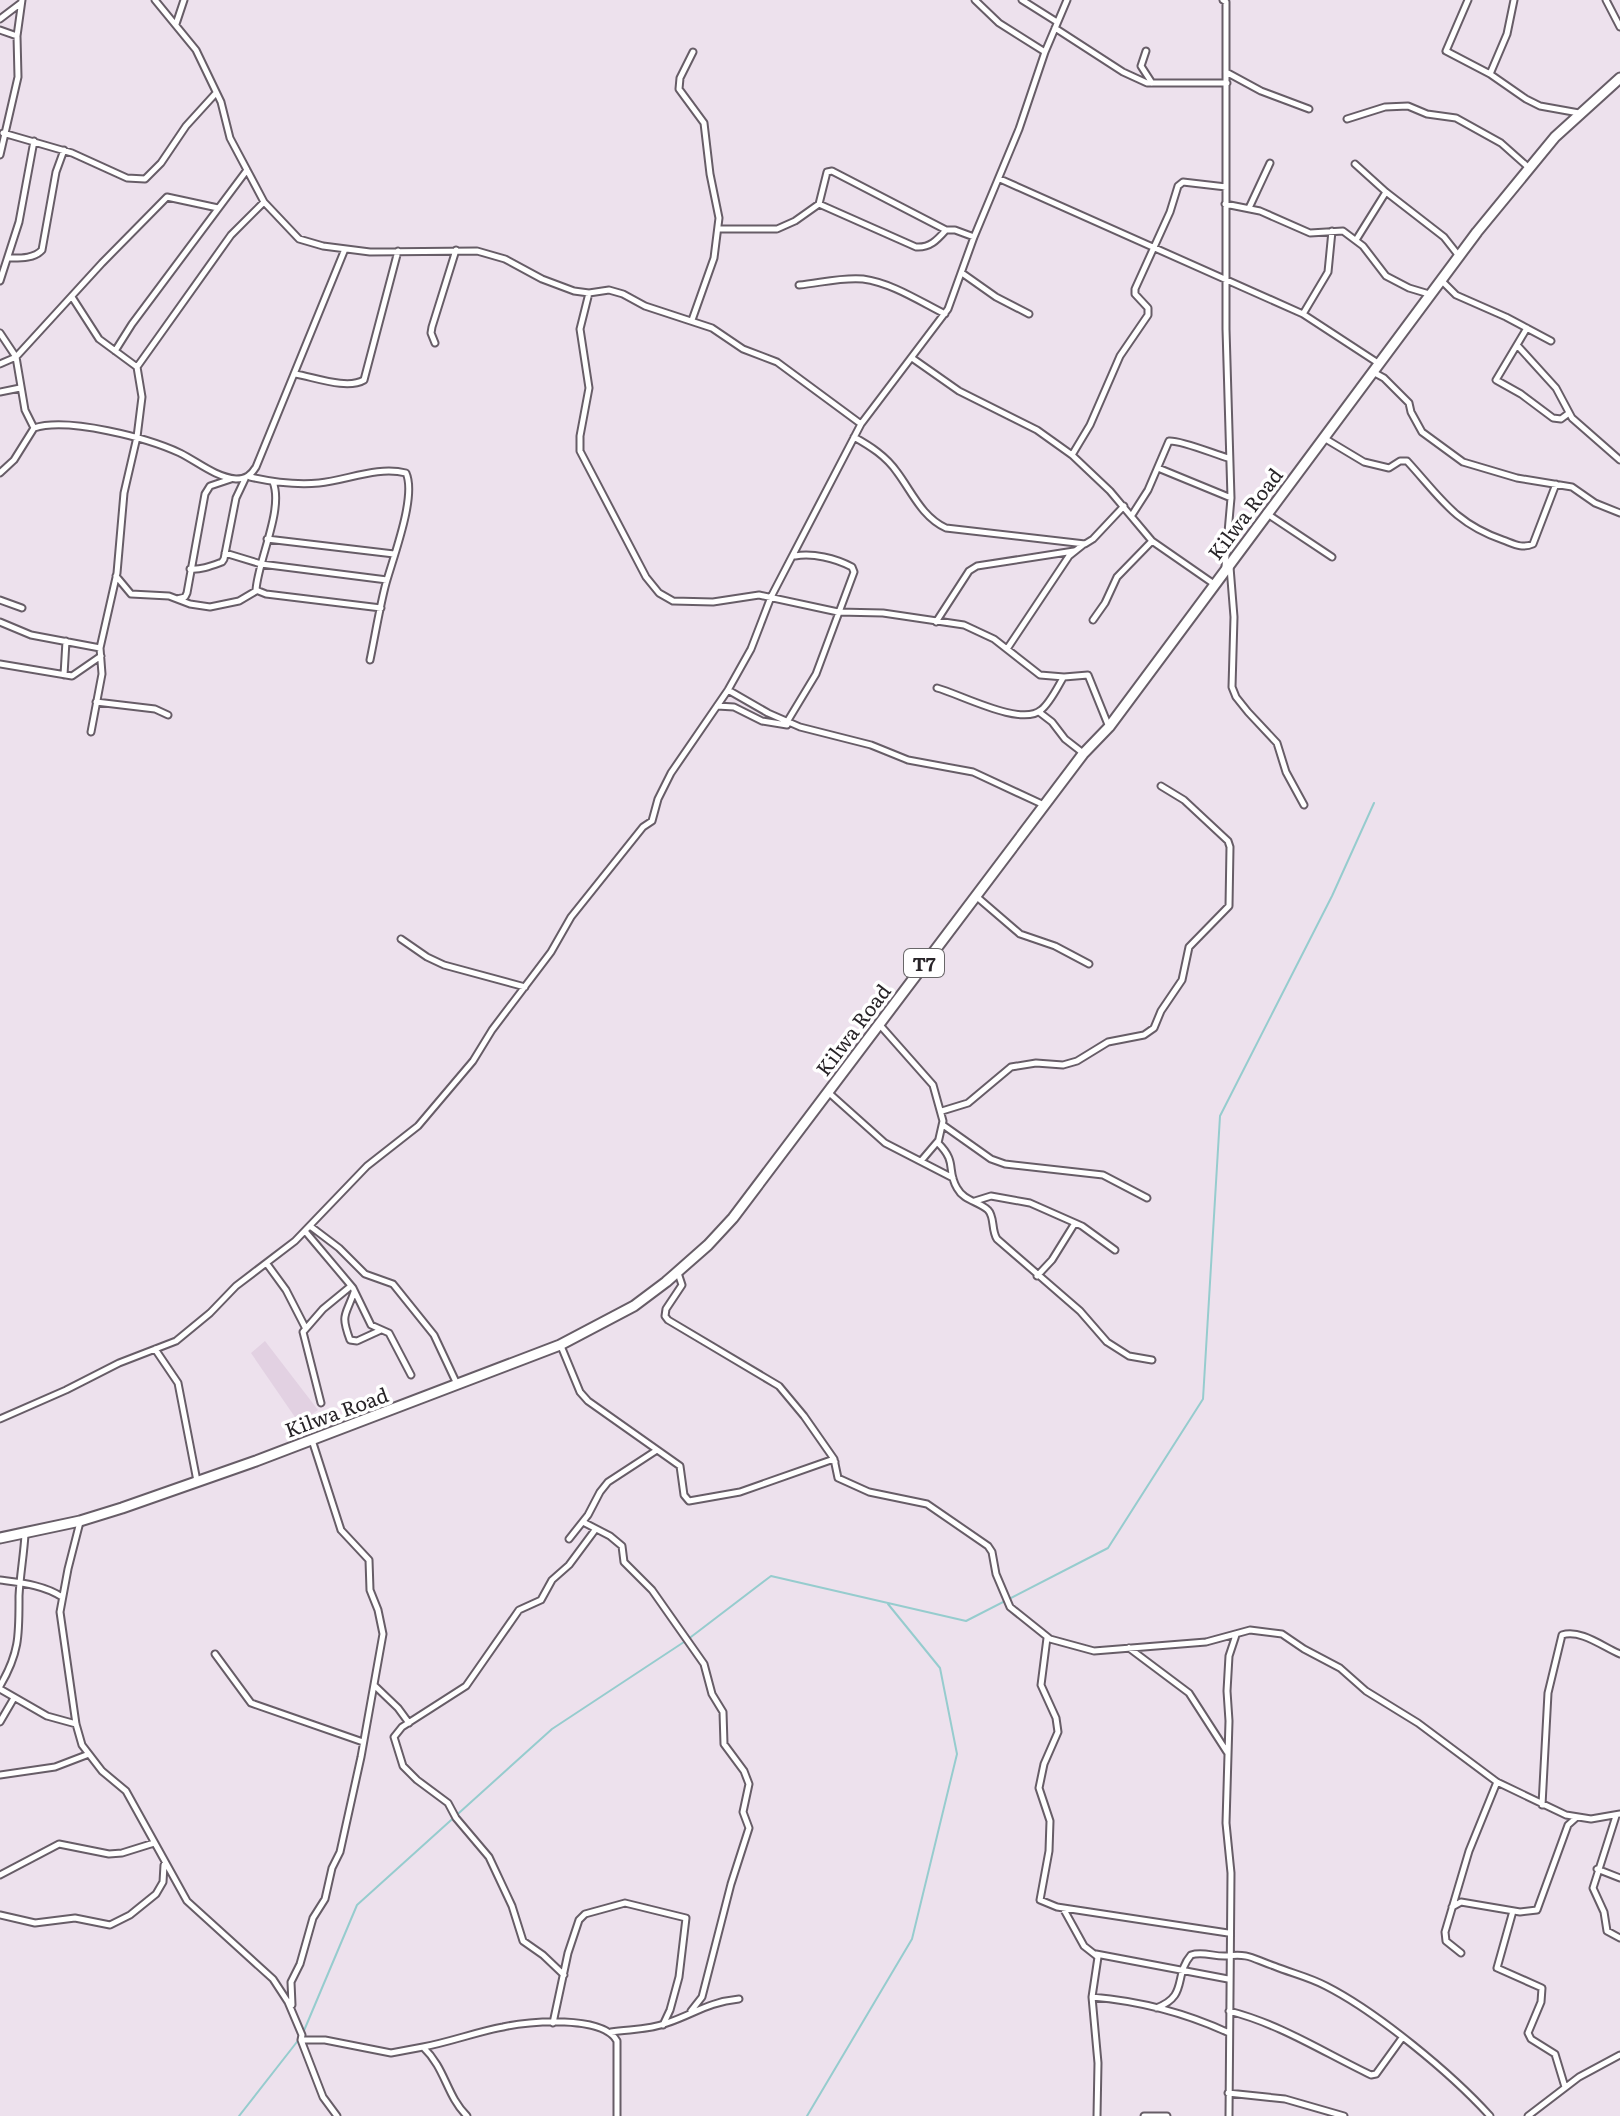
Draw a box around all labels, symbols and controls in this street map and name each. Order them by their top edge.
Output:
street label: Kilwa Road [1199,461,1289,565]
road number: T7 [904,949,944,977]
street label: Kilwa Road [807,977,897,1081]
street label: Kilwa Road [280,1378,392,1444]

